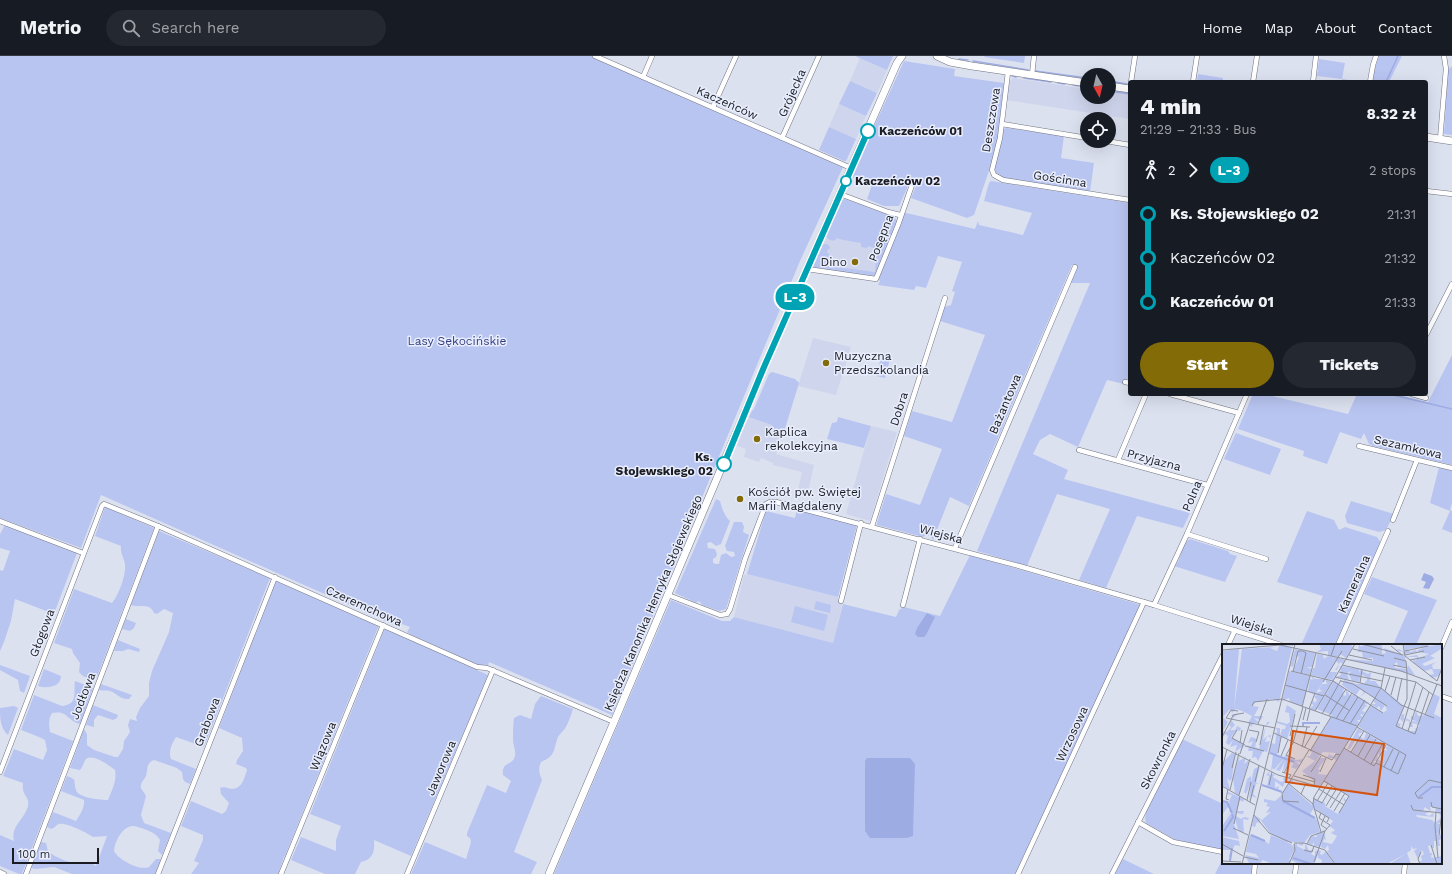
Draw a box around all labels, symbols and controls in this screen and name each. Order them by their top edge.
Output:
search box [106,10,386,46]
text: Metrio [20,16,82,39]
icon: search [120,17,142,39]
text: Search here [152,19,239,37]
text: Home [1202,20,1242,36]
text: Map [1264,20,1293,36]
text: About [1315,20,1356,36]
text: Contact [1378,20,1432,36]
street label: Grójecka [775,67,809,119]
north arrow [1080,68,1116,104]
map controls [1080,68,1116,148]
street label: Kaczeńców [694,83,760,123]
street label: Deszczowa [979,87,1003,153]
text: 4 min [1140,94,1201,119]
text: 8.32 zł [1366,105,1416,123]
button: locate [1080,112,1116,148]
text: 21:29 – 21:33 · Bus [1140,122,1256,137]
marker: Kaczeńców 01 [860,123,876,139]
place label: Kaczeńców 01 [879,124,962,138]
icon: walk [1140,159,1162,181]
icon: forward [1182,159,1204,181]
text: L-3 [1218,162,1241,178]
text: 2 [1168,163,1176,178]
text: 2 stops [1369,163,1416,178]
street label: Gościnna [1032,168,1088,190]
place label: Kaczeńców 02 [855,174,940,188]
marker: Kaczeńców 02 [840,175,852,187]
text: Ks. Słojewskiego 02 [1170,205,1319,223]
text: 21:31 [1387,207,1416,222]
street label: Posępna [866,212,896,264]
text: Kaczeńców 02 [1170,249,1275,267]
text: 21:32 [1384,251,1416,266]
place label: Dino [821,255,847,269]
marker: Dino [850,257,860,267]
line badge: L-3 [772,284,818,310]
text: L-3 [783,289,807,305]
text: Kaczeńców 01 [1170,293,1274,311]
text: 21:33 [1384,295,1416,310]
park label: Lasy Sękocińskie [408,334,507,348]
button: Start [1140,342,1274,388]
button: Tickets [1282,342,1416,388]
place label: Muzyczna Przedszkolandia [834,349,929,377]
marker: Muzyczna Przedszkolandia [821,358,831,368]
street label: Bażantowa [986,372,1024,436]
street label: Dobra [887,390,911,428]
place label: Kaplica rekolekcyjna [765,425,838,453]
street label: Sezamkowa [1373,432,1444,462]
marker: Kaplica rekolekcyjna [752,434,762,444]
street label: Przyjazna [1125,446,1183,474]
place label: Ks. Słojewskiego 02 [616,450,713,478]
marker: Ks. Słojewskiego 02 [716,456,732,472]
street label: Polna [1179,478,1205,514]
place label: Kościół pw. Świętej Marii Magdaleny [748,485,861,513]
street label: Księdza Kanonika Henryka Słojewskiego [601,493,705,713]
marker: Kościół pw. Świętej Marii Magdaleny [735,494,745,504]
street label: Wiejska [918,521,965,547]
street label: Kameralna [1335,553,1373,615]
street label: Czeremchowa [324,583,405,629]
street label: Głogowa [26,607,58,659]
street label: Wiejska [1229,611,1276,639]
inset map [1222,644,1442,864]
street label: Jodłowa [68,670,98,722]
street label: Grabowa [191,695,223,749]
street label: Wrzosowa [1053,704,1091,764]
street label: Wiązowa [307,719,339,773]
street label: Skowronka [1137,728,1179,792]
street label: Jaworowa [423,738,459,798]
scale bar [12,846,99,865]
text: 100 m [18,848,50,861]

